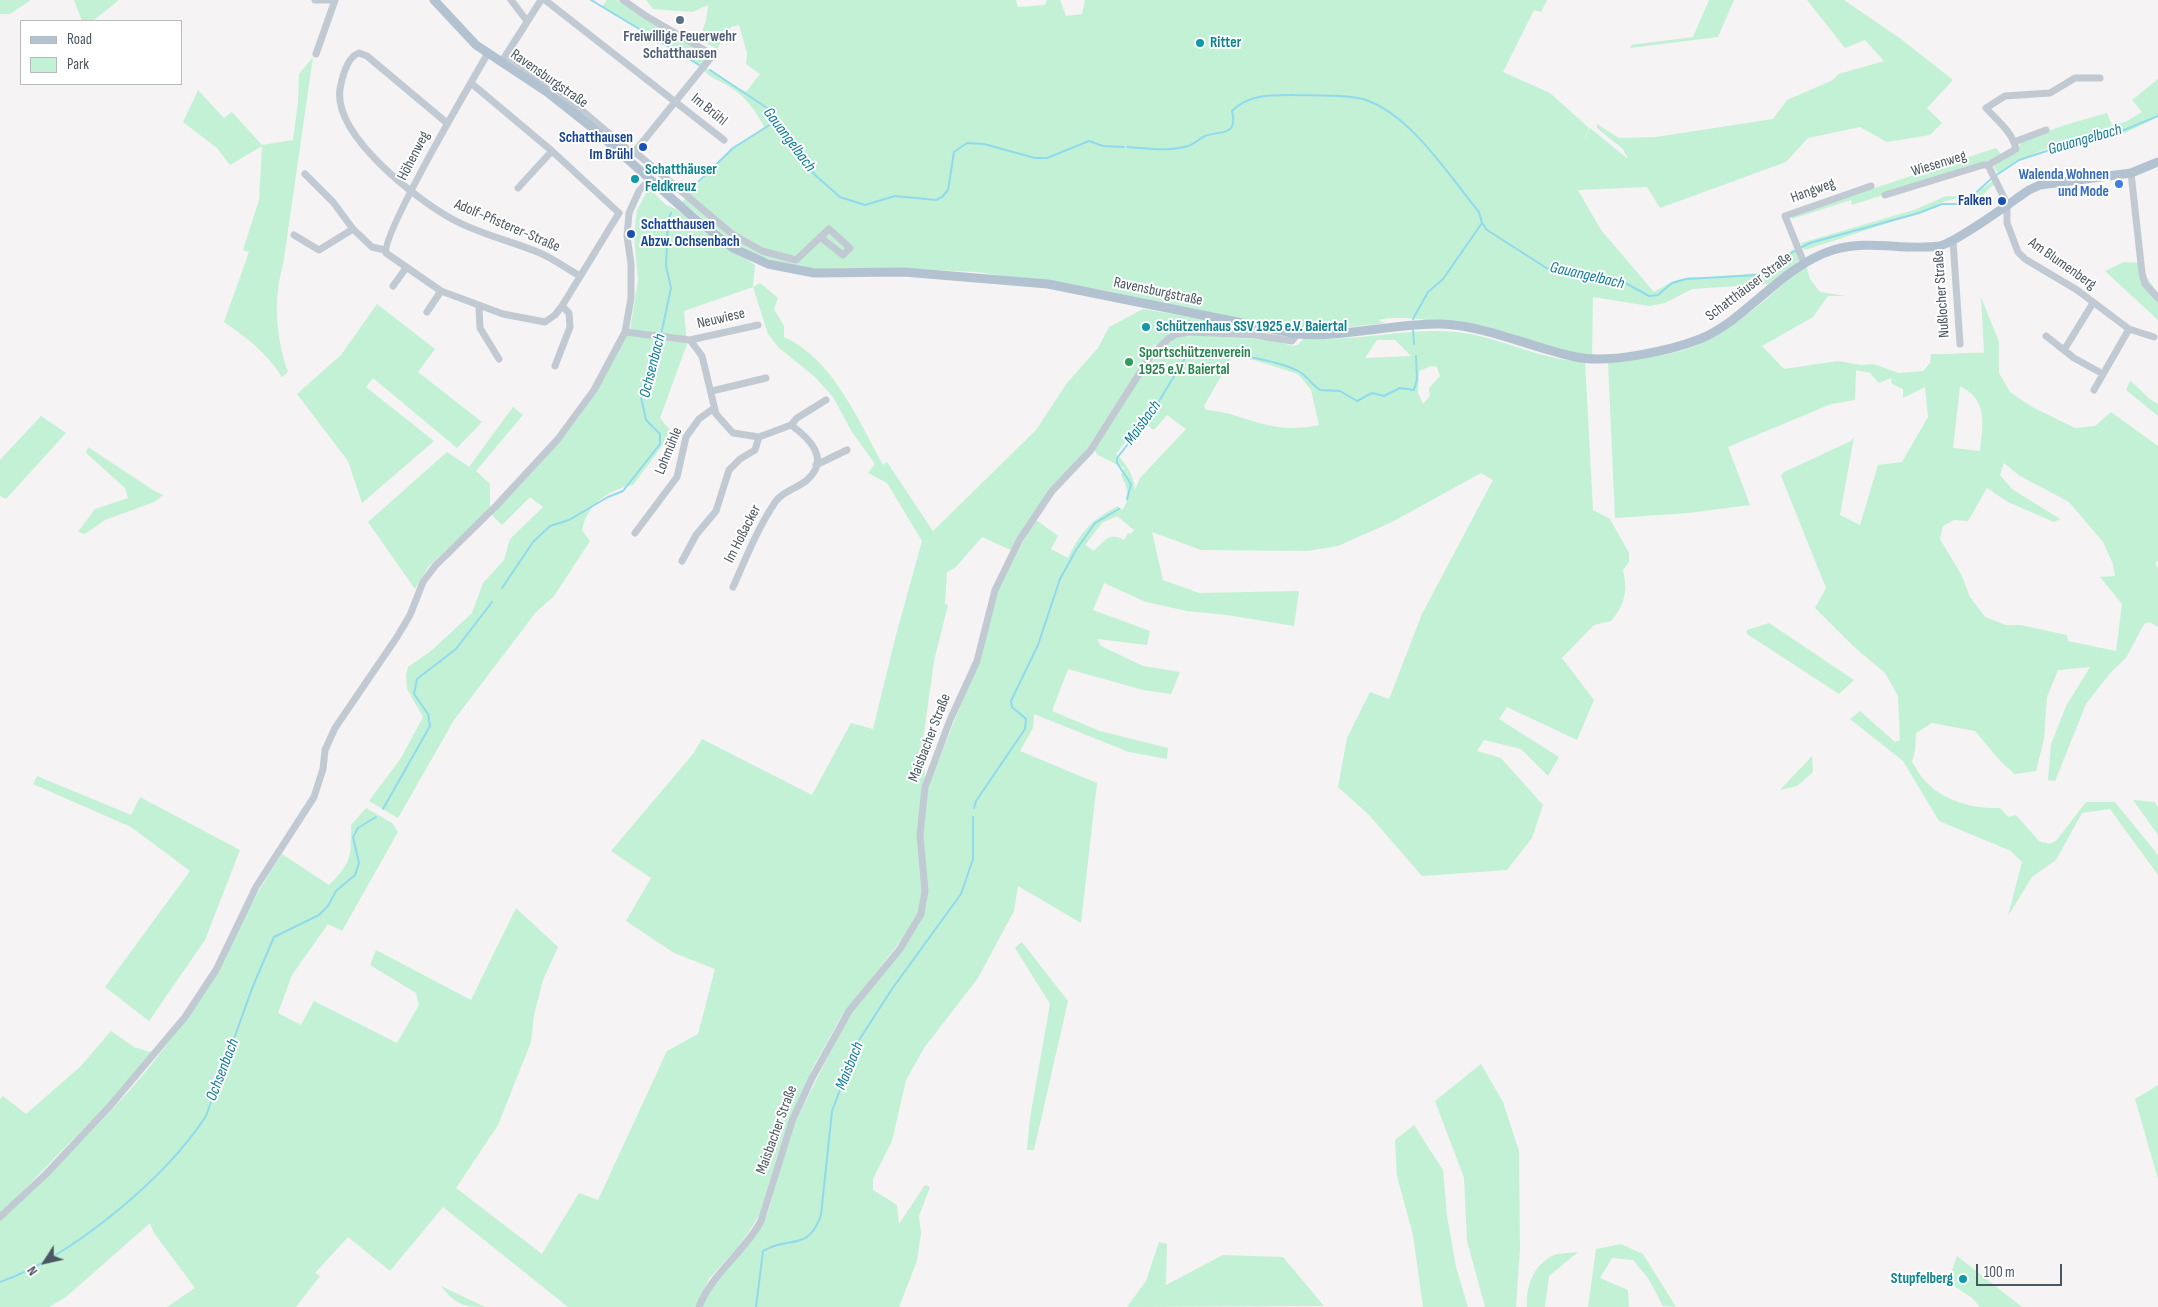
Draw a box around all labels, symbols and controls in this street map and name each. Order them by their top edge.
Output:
marker: Freiwillige Feuerwehr Schatthausen [674,14,686,26]
legend [20,20,182,85]
place label: Freiwillige Feuerwehr Schatthausen [623,28,737,63]
text: Road [67,30,92,49]
place label: Ritter [1210,34,1241,52]
marker: Ritter [1194,37,1206,49]
street label: Ravensburgstraße [507,46,591,112]
text: Park [67,55,89,74]
street label: Im Brühl [687,90,731,130]
water label: Gauangelbach [759,104,819,176]
water label: Gauangelbach [2046,120,2124,160]
street label: Höhenweg [394,128,434,184]
place label: Schatthausen Im Brühl [559,129,633,164]
marker: Schatthausen Im Brühl [637,141,649,153]
street label: Wiesenweg [1909,147,1969,181]
place label: Schatthäuser Feldkreuz [645,161,717,196]
place label: Walenda Wohnen und Mode [2019,166,2109,201]
marker: Schatthäuser Feldkreuz [629,173,641,185]
street label: Hangweg [1788,175,1838,207]
marker: Walenda Wohnen und Mode [2113,178,2125,190]
place label: Falken [1958,192,1992,210]
marker: Falken [1996,195,2008,207]
street label: Adolf-Pfisterer-Straße [451,196,563,256]
place label: Schatthausen Abzw. Ochsenbach [641,216,740,251]
marker: Schatthausen Abzw. Ochsenbach [625,228,637,240]
street label: Am Blumenberg [2025,234,2099,294]
street label: Schatthäuser Straße [1702,249,1796,325]
street label: Nußlocher Straße [1930,250,1954,338]
water label: Gauangelbach [1548,258,1626,294]
street label: Ravensburgstraße [1112,274,1204,310]
street label: Neuwiese [695,305,747,333]
place label: Schützenhaus SSV 1925 e.V. Baiertal [1156,318,1347,336]
marker: Schützenhaus SSV 1925 e.V. Baiertal [1140,321,1152,333]
water label: Ochsenbach [636,332,670,400]
place label: Sportschützenverein 1925 e.V. Baiertal [1139,344,1251,379]
marker: Sportschützenverein 1925 e.V. Baiertal [1123,356,1135,368]
water label: Maisbach [1120,397,1166,449]
street label: Lohmühle [651,425,687,477]
street label: Im Hoßacker [721,502,765,566]
street label: Maisbacher Straße [905,691,955,785]
water label: Ochsenbach [202,1036,244,1104]
water label: Maisbach [832,1039,868,1093]
street label: Maisbacher Straße [753,1083,801,1177]
north arrow [20,1237,70,1287]
scale bar [1978,1254,2064,1286]
text: N [23,1263,41,1279]
text: 100 m [1984,1263,2015,1282]
place label: Stupfelberg [1891,1270,1953,1288]
marker: Stupfelberg [1957,1273,1969,1285]

